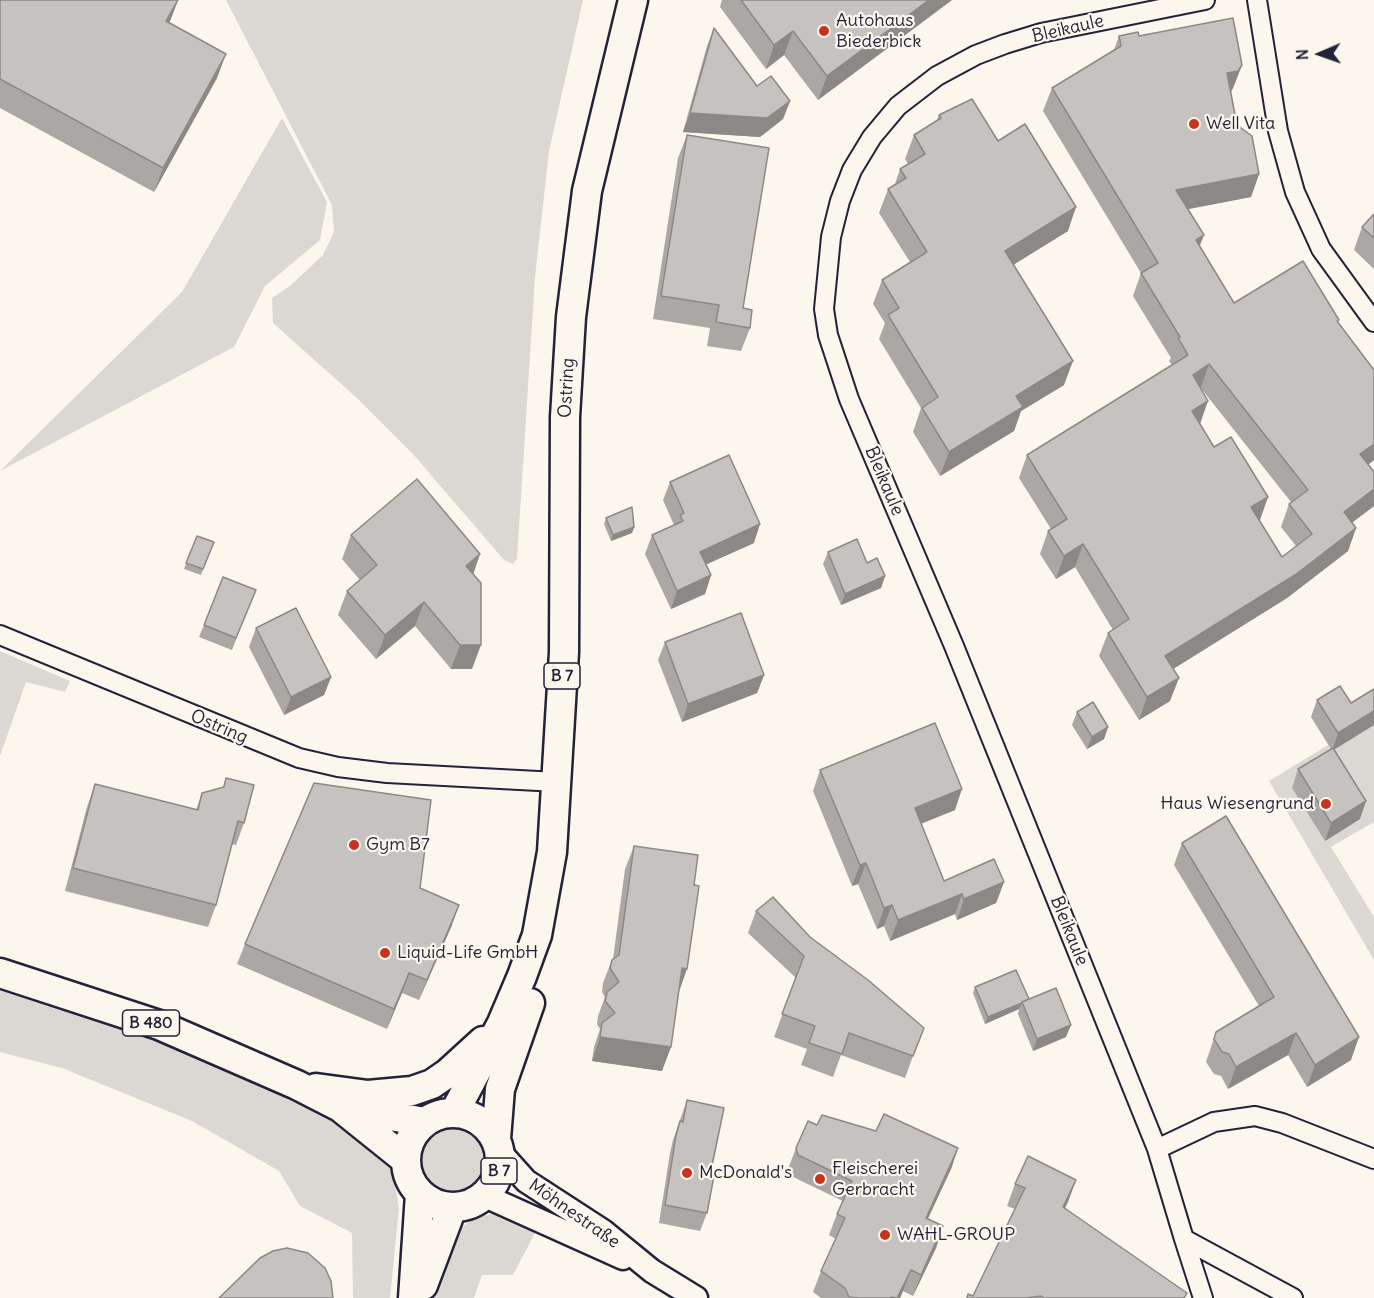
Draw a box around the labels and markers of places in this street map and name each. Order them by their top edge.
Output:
place label: Autohaus Biederbick [836,10,921,52]
marker: Autohaus Biederbick [817,24,831,38]
place label: Well Vita [1206,113,1275,135]
marker: Well Vita [1187,117,1201,131]
place label: Haus Wiesengrund [1161,793,1314,815]
marker: Haus Wiesengrund [1319,797,1333,811]
place label: Gym B7 [366,834,430,856]
marker: Gym B7 [347,838,361,852]
place label: Liquid-Life GmbH [397,942,538,964]
marker: Liquid-Life GmbH [378,946,392,960]
place label: Fleischerei Gerbracht [832,1158,918,1200]
place label: McDonald's [699,1162,792,1184]
marker: McDonald's [680,1166,694,1180]
marker: Fleischerei Gerbracht [813,1172,827,1186]
place label: WAHL-GROUP [897,1224,1015,1246]
marker: WAHL-GROUP [878,1228,892,1242]

